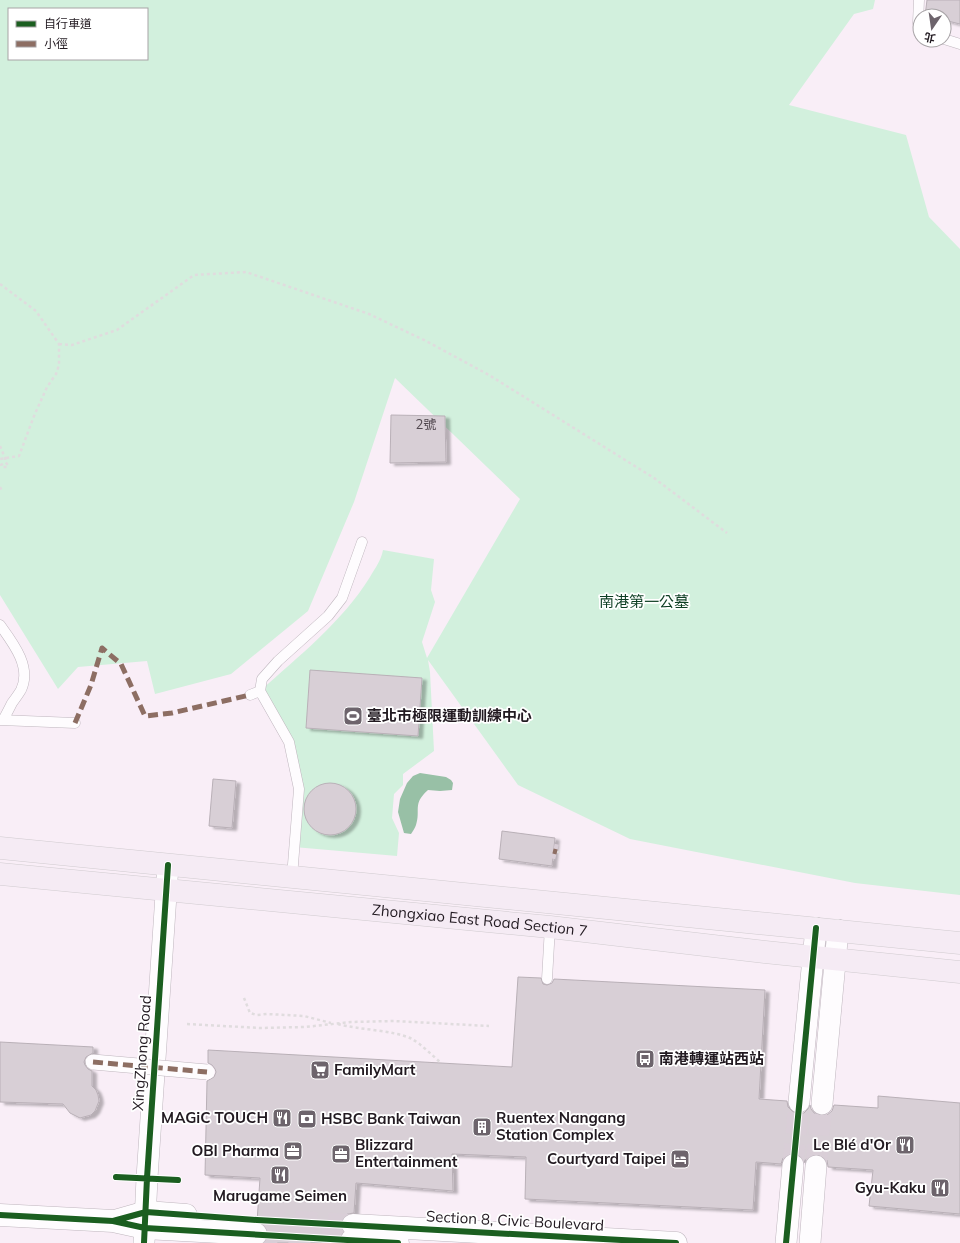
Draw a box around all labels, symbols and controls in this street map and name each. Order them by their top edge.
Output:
legend [8,8,148,60]
north arrow [912,8,952,48]
text: 自行車道 [44,16,92,31]
text: 北 [923,30,937,46]
text: 小徑 [44,36,68,51]
house number: 2號 [416,416,436,432]
park label: 南港第一公墓 [599,592,689,611]
sports icon: 臺北市極限運動訓練中心 [342,705,364,727]
place label: 臺北市極限運動訓練中心 [367,706,532,725]
street label: Zhongxiao East Road Section 7 [371,900,589,940]
street label: XingZhong Road [128,994,155,1111]
bus stop icon: 南港轉運站西站 [634,1048,656,1070]
place label: 南港轉運站西站 [659,1049,764,1068]
supermarket icon: FamilyMart [309,1059,331,1081]
place label: FamilyMart [334,1060,416,1079]
restaurant icon: MAGiC TOUCH [271,1107,293,1129]
place label: MAGiC TOUCH [161,1108,268,1127]
bank icon: HSBC Bank Taiwan [296,1108,318,1130]
place label: Ruentex Nangang Station Complex [496,1108,626,1144]
place label: HSBC Bank Taiwan [321,1109,461,1128]
building icon: Ruentex Nangang Station Complex [471,1116,493,1138]
restaurant icon: Le Blé d'Or [894,1134,916,1156]
place label: Blizzard Entertainment [355,1135,458,1171]
place label: Le Blé d'Or [813,1135,891,1154]
office icon: OBI Pharma [282,1140,304,1162]
place label: OBI Pharma [191,1141,279,1160]
office icon: Blizzard Entertainment [330,1143,352,1165]
hotel icon: Courtyard Taipei [669,1148,691,1170]
place label: Courtyard Taipei [547,1149,666,1168]
restaurant icon: Marugame Seimen [269,1164,291,1186]
restaurant icon: Gyu-Kaku [929,1177,951,1199]
place label: Gyu-Kaku [855,1178,926,1197]
place label: Marugame Seimen [213,1186,347,1205]
street label: Section 8, Civic Boulevard [426,1206,605,1235]

